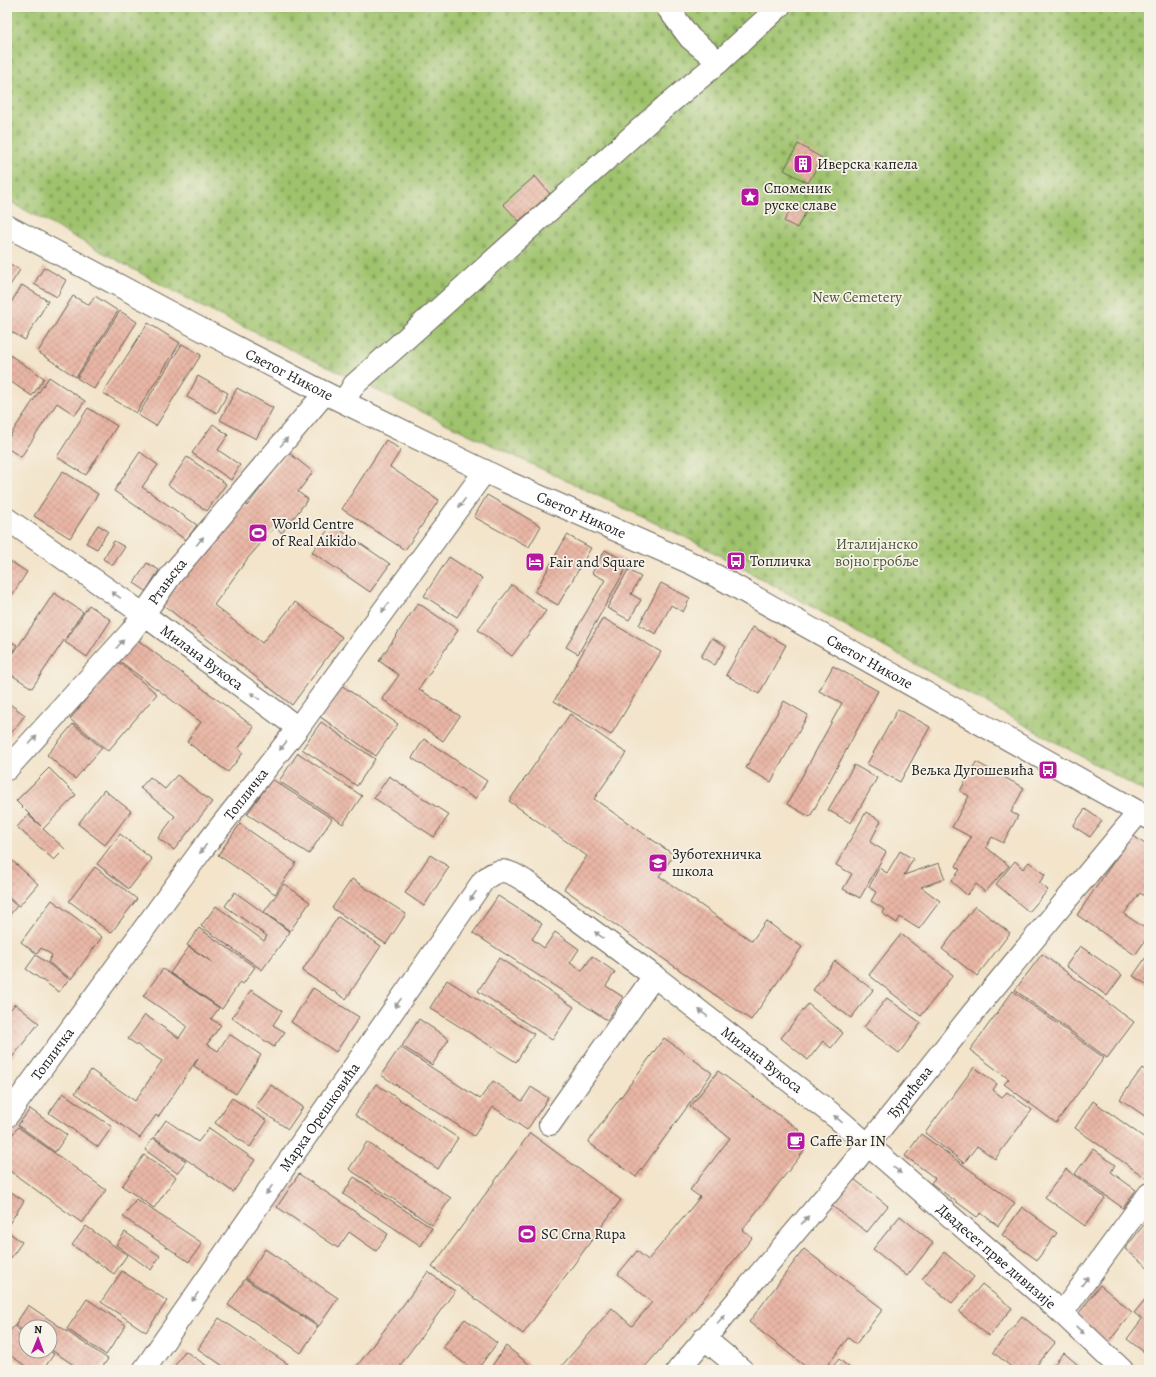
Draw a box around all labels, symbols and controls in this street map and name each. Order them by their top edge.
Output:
building icon: Иверска капела [792,153,814,175]
place label: Иверска капела [817,154,918,174]
place label: Споменик руске славе [764,178,837,215]
place icon: Споменик руске славе [739,186,761,208]
park label: New Cemetery [812,287,902,307]
street label: Светог Николе [242,344,337,405]
one-way arrow [279,437,288,447]
street label: Светог Николе [533,486,629,543]
one-way arrow [458,497,466,508]
place label: World Centre of Real Aikido [271,514,356,551]
sports icon: World Centre of Real Aikido [247,522,269,544]
park label: Италијанско војно гробље [835,534,919,571]
one-way arrow [195,536,204,546]
bus stop icon: Топличка [725,550,747,572]
hotel icon: Fair and Square [524,551,546,573]
place label: Топличка [750,551,811,571]
place label: Fair and Square [549,552,645,572]
street label: Ртањска [143,554,191,609]
one-way arrow [111,591,122,599]
one-way arrow [381,602,390,613]
street label: Милана Вукоса [156,620,248,695]
street label: Светог Николе [823,629,917,694]
one-way arrow [116,639,125,649]
one-way arrow [250,692,261,700]
one-way arrow [28,735,38,745]
one-way arrow [279,741,288,752]
bus stop icon: Вељка Дугошевића [1037,759,1059,781]
place label: Вељка Дугошевића [911,760,1034,780]
street label: Топличка [219,764,273,824]
one-way arrow [199,843,208,854]
place label: Зуботехничка школа [672,844,762,881]
school or university icon: Зуботехничка школа [647,852,669,874]
one-way arrow [469,890,476,902]
one-way arrow [594,931,604,939]
one-way arrow [394,998,402,1008]
one-way arrow [698,1009,709,1017]
street label: Милана Вукоса [717,1022,807,1098]
street label: Топличка [26,1023,79,1085]
street label: Марка Орешковића [275,1058,364,1175]
street label: Ђурићева [883,1061,937,1123]
one-way arrow [833,1115,844,1124]
cafe icon: Caffe Bar IN [785,1130,807,1152]
place label: Caffe Bar IN [810,1131,886,1151]
one-way arrow [892,1166,903,1175]
one-way arrow [265,1185,273,1196]
street label: Двадесет прве дивизије [932,1199,1061,1314]
one-way arrow [801,1215,810,1225]
sports icon: SC Crna Rupa [516,1223,538,1245]
place label: SC Crna Rupa [541,1224,626,1244]
one-way arrow [1081,1276,1089,1287]
one-way arrow [191,1292,199,1302]
one-way arrow [716,1313,725,1324]
north arrow [18,1319,58,1359]
text: N [34,1322,42,1337]
one-way arrow [1075,1325,1085,1334]

